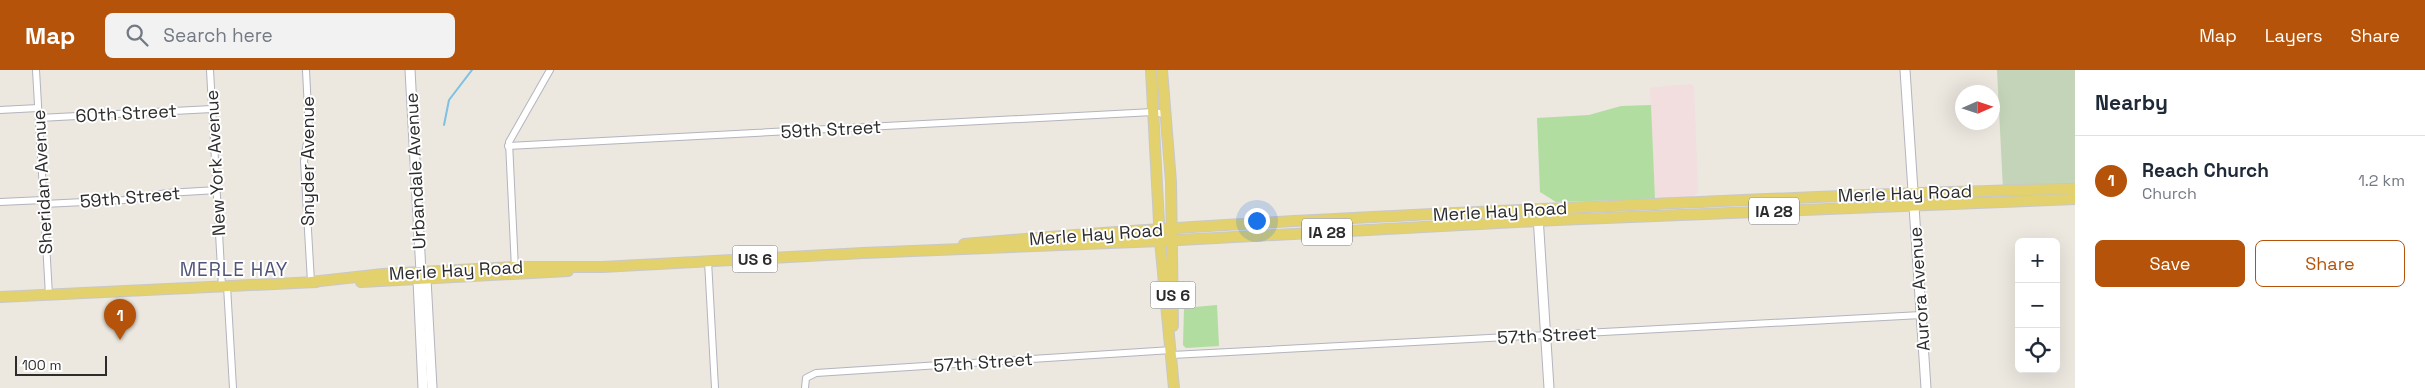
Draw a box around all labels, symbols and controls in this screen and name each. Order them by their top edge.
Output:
search box [105,13,455,58]
text: Map [25,20,75,51]
icon: search [123,21,151,49]
text: Search here [163,23,273,48]
text: Map [2199,24,2237,47]
text: Layers [2265,24,2322,47]
text: Share [2350,24,2400,47]
north arrow [1955,85,2000,130]
street label: New York Avenue [200,89,230,237]
text: Nearby [2095,89,2168,116]
street label: Urbandale Avenue [399,92,431,250]
street label: Snyder Avenue [296,96,319,226]
street label: 60th Street [75,99,177,127]
street label: Sheridan Avenue [27,109,57,255]
street label: 59th Street [780,115,882,143]
text: Reach Church [2142,158,2269,183]
text: 1 [2107,170,2115,191]
text: 1.2 km [2358,170,2405,191]
street label: Merle Hay Road [1837,179,1973,207]
street label: 59th Street [79,181,181,213]
text: Church [2142,183,2197,204]
street label: Merle Hay Road [1432,196,1568,226]
road number: IA 28 [1749,198,1799,224]
your location [1244,208,1270,234]
street label: Merle Hay Road [1028,218,1164,250]
road number: IA 28 [1302,218,1352,246]
street label: Aurora Avenue [1903,226,1935,352]
map controls [2015,238,2060,373]
button: + [2015,238,2060,283]
button: Save [2095,240,2245,287]
button: Share [2255,240,2405,287]
road number: US 6 [732,245,778,272]
street label: Merle Hay Road [388,255,524,285]
district label: MERLE HAY [180,257,288,282]
road number: US 6 [1150,282,1196,308]
button: − [2015,283,2060,328]
pin: 1 [104,299,136,340]
street label: 57th Street [1497,321,1597,349]
button: locate [2015,328,2060,373]
street label: 57th Street [932,347,1034,377]
scale bar [15,353,108,376]
text: 100 m [22,356,61,374]

